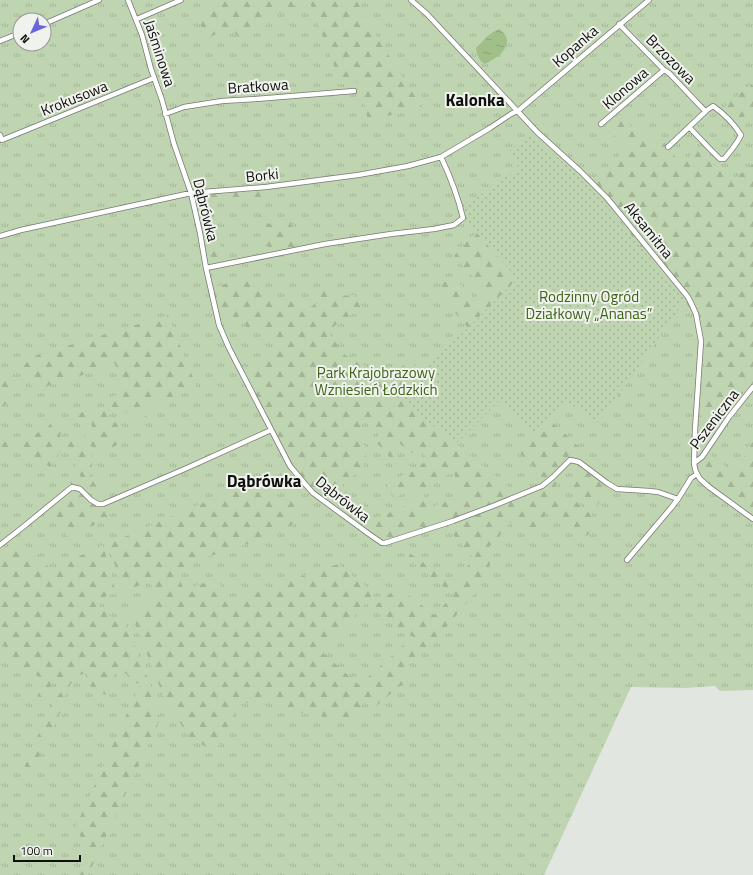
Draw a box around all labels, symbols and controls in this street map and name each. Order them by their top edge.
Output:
north arrow [12,12,52,52]
street label: Jaśminowa [138,16,182,90]
street label: Kopanka [547,19,603,73]
street label: Brzozowa [641,29,702,90]
text: N [16,31,33,47]
street label: Klonowa [597,61,654,115]
street label: Bratkowa [227,72,290,100]
street label: Krokusowa [37,74,111,122]
district label: Kalonka [445,87,505,113]
street label: Borki [244,162,280,188]
street label: Dąbrówka [187,176,225,244]
street label: Aksamitna [619,197,679,264]
park label: Rodzinny Ogród Działkowy „Ananas” [526,285,653,325]
park label: Park Krajobrazowy Wzniesień Łódzkich [314,361,438,401]
street label: Pszeniczna [684,384,745,454]
district label: Dąbrówka [227,468,302,494]
street label: Dąbrówka [311,470,376,528]
scale bar [14,837,80,863]
text: 100 m [20,841,53,860]

